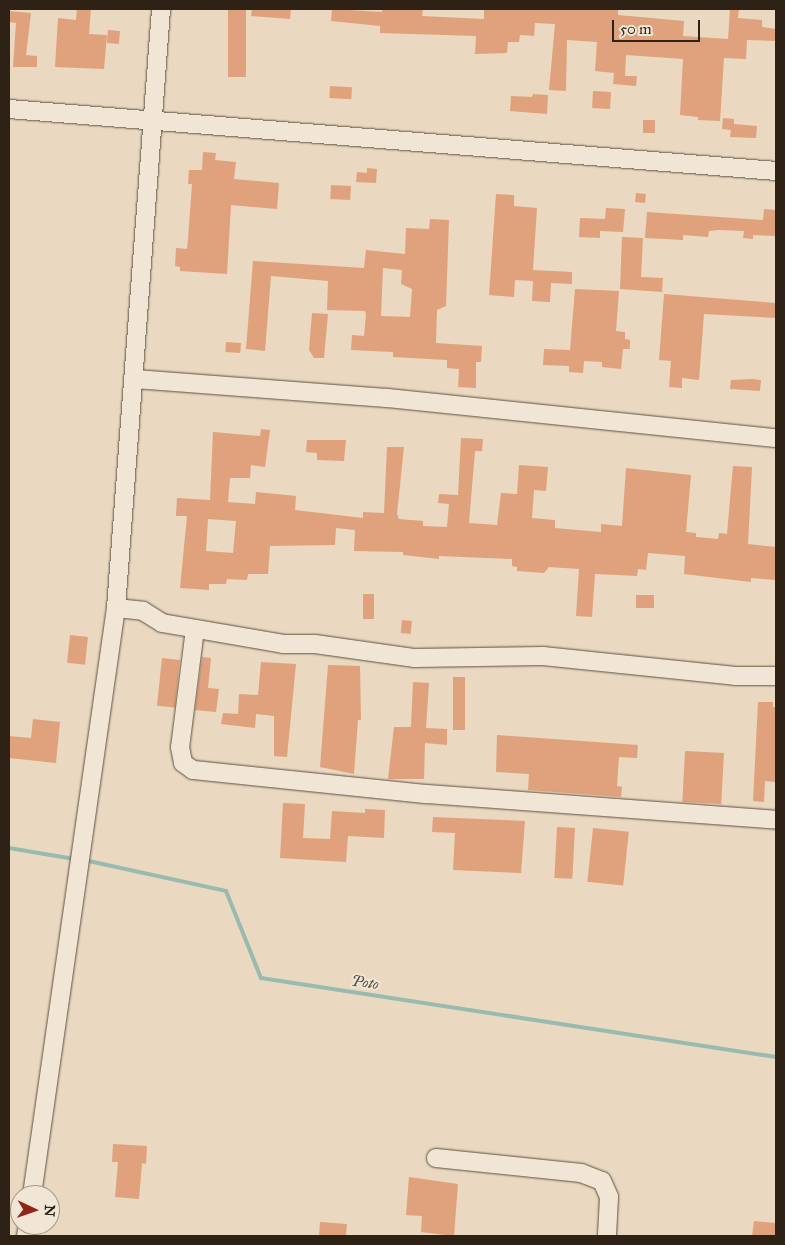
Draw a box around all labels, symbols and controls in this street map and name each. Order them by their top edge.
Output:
scale bar [615,10,702,42]
text: 50 m [620,20,652,38]
water label: Poto [350,972,380,994]
north arrow [10,1185,60,1235]
text: N [41,1204,58,1217]

